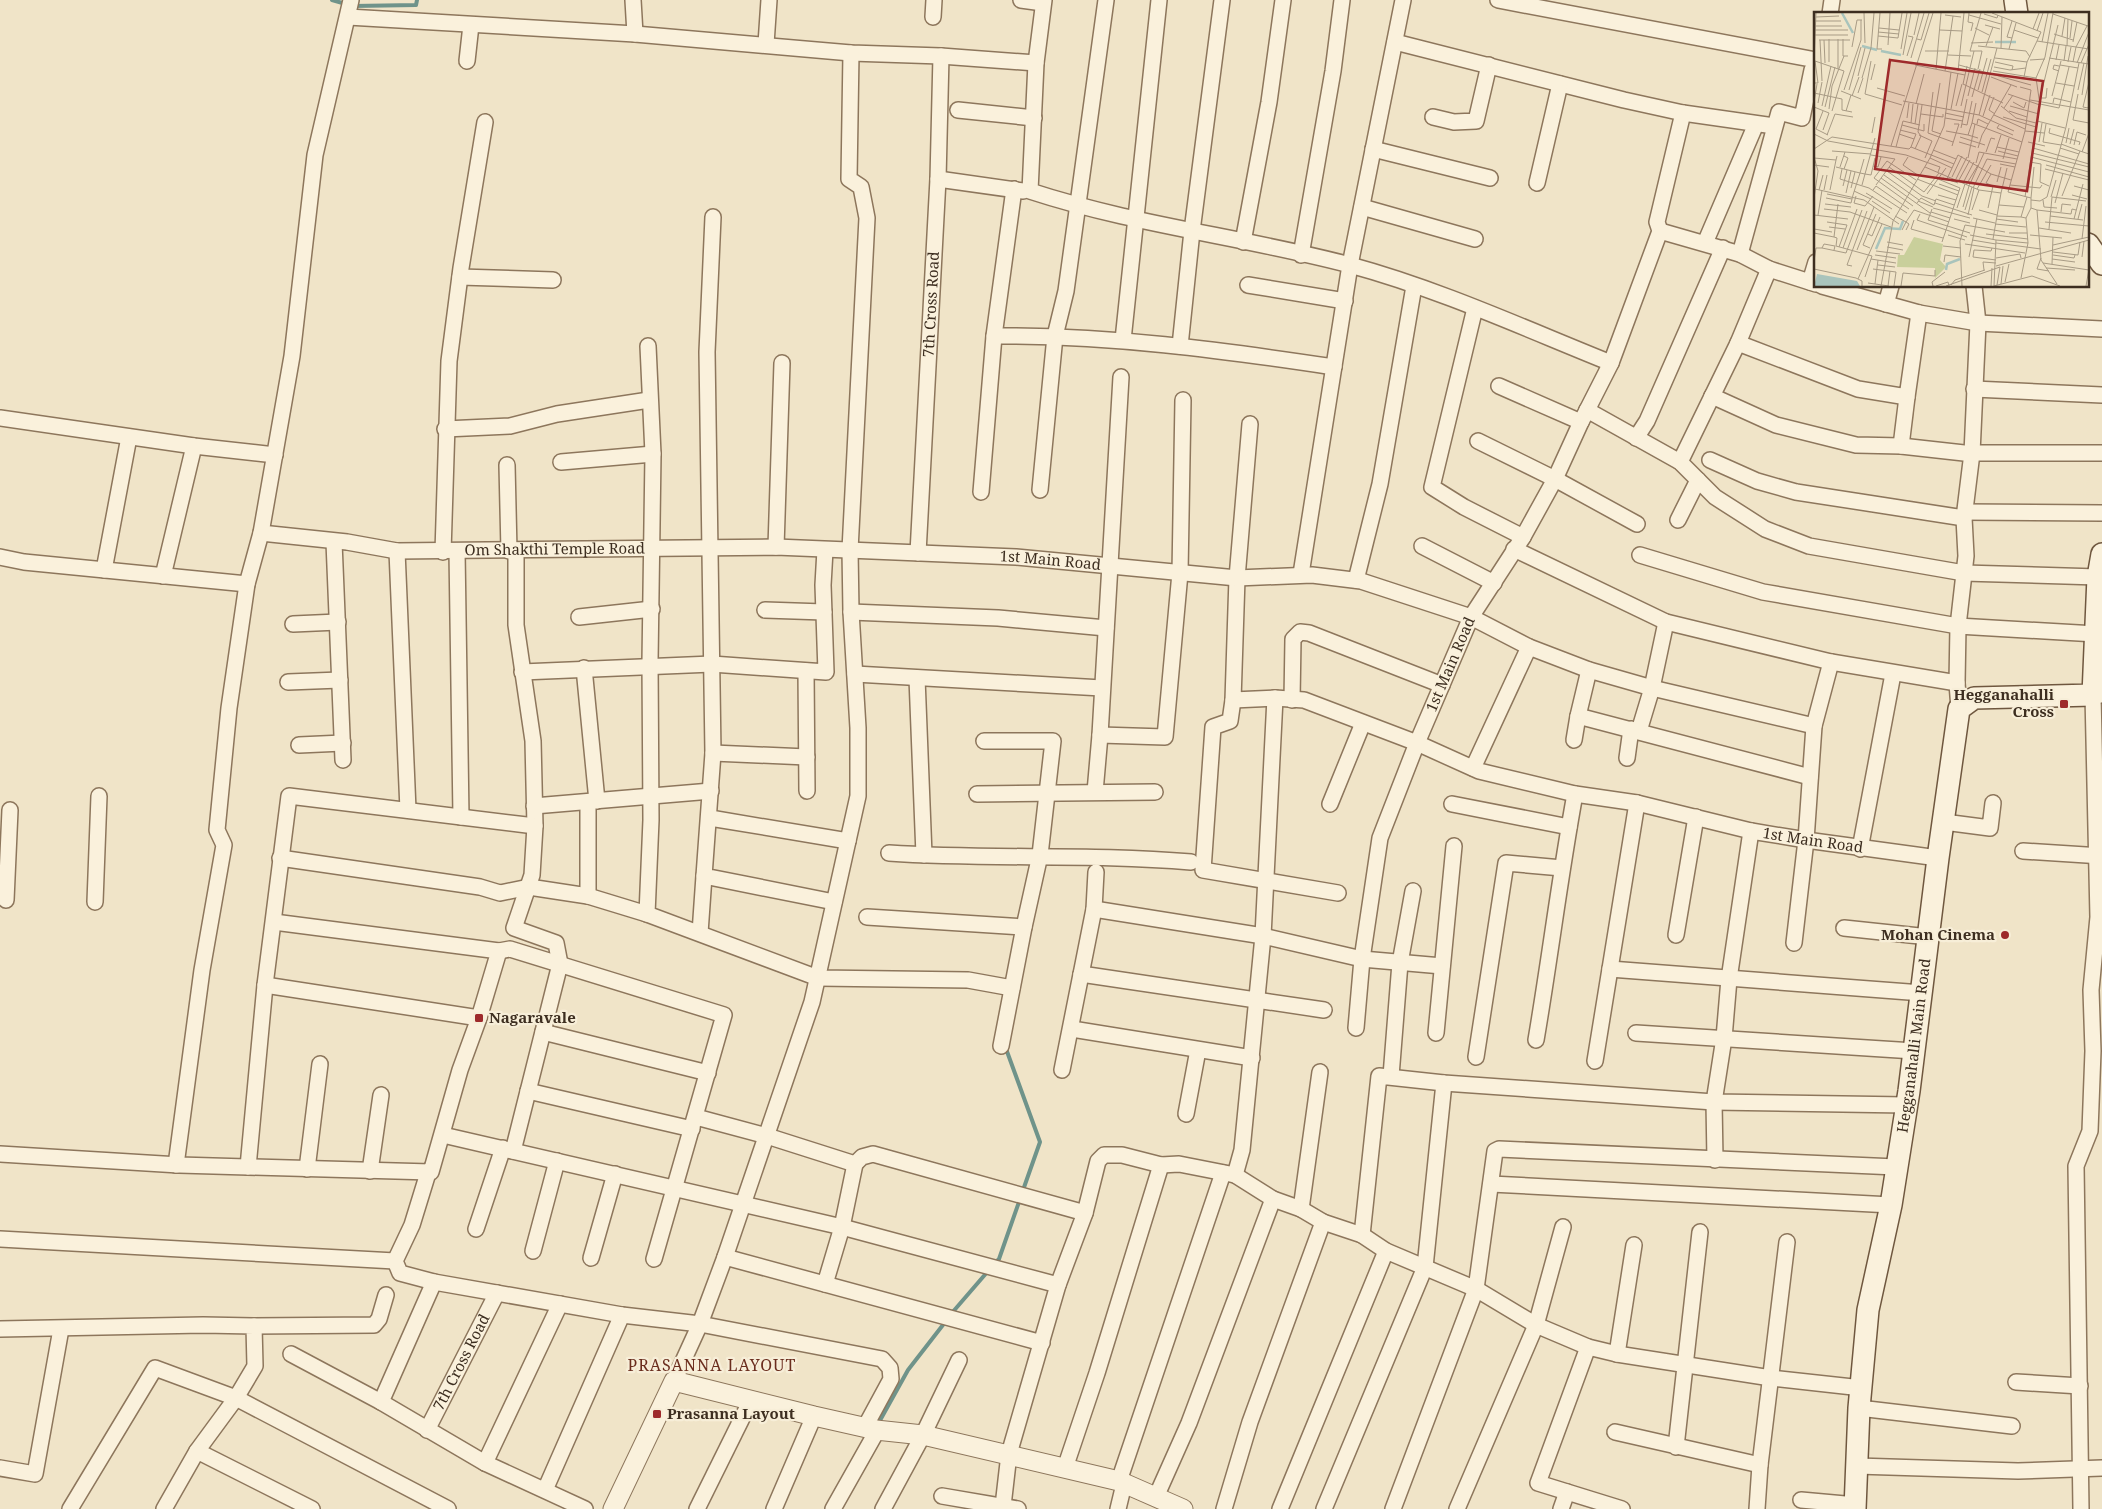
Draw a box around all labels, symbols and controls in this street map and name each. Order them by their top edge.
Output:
inset map [1814,12,2090,288]
street label: 7th Cross Road [917,251,943,358]
street label: Om Shakthi Temple Road [464,537,645,559]
street label: 1st Main Road [999,545,1102,574]
street label: 1st Main Road [1421,613,1479,715]
place label: Hegganahalli Cross [1953,684,2055,721]
marker: Hegganahalli Cross [2058,698,2070,710]
street label: 1st Main Road [1761,822,1865,857]
place label: Mohan Cinema [1881,924,1995,944]
marker: Mohan Cinema [1999,929,2011,941]
street label: Hegganahalli Main Road [1892,957,1934,1134]
place label: Nagaravale [489,1007,576,1027]
marker: Nagaravale [473,1012,485,1024]
street label: 7th Cross Road [428,1310,494,1413]
district label: PRASANNA LAYOUT [628,1354,796,1376]
place label: Prasanna Layout [667,1403,795,1423]
marker: Prasanna Layout [651,1408,663,1420]

